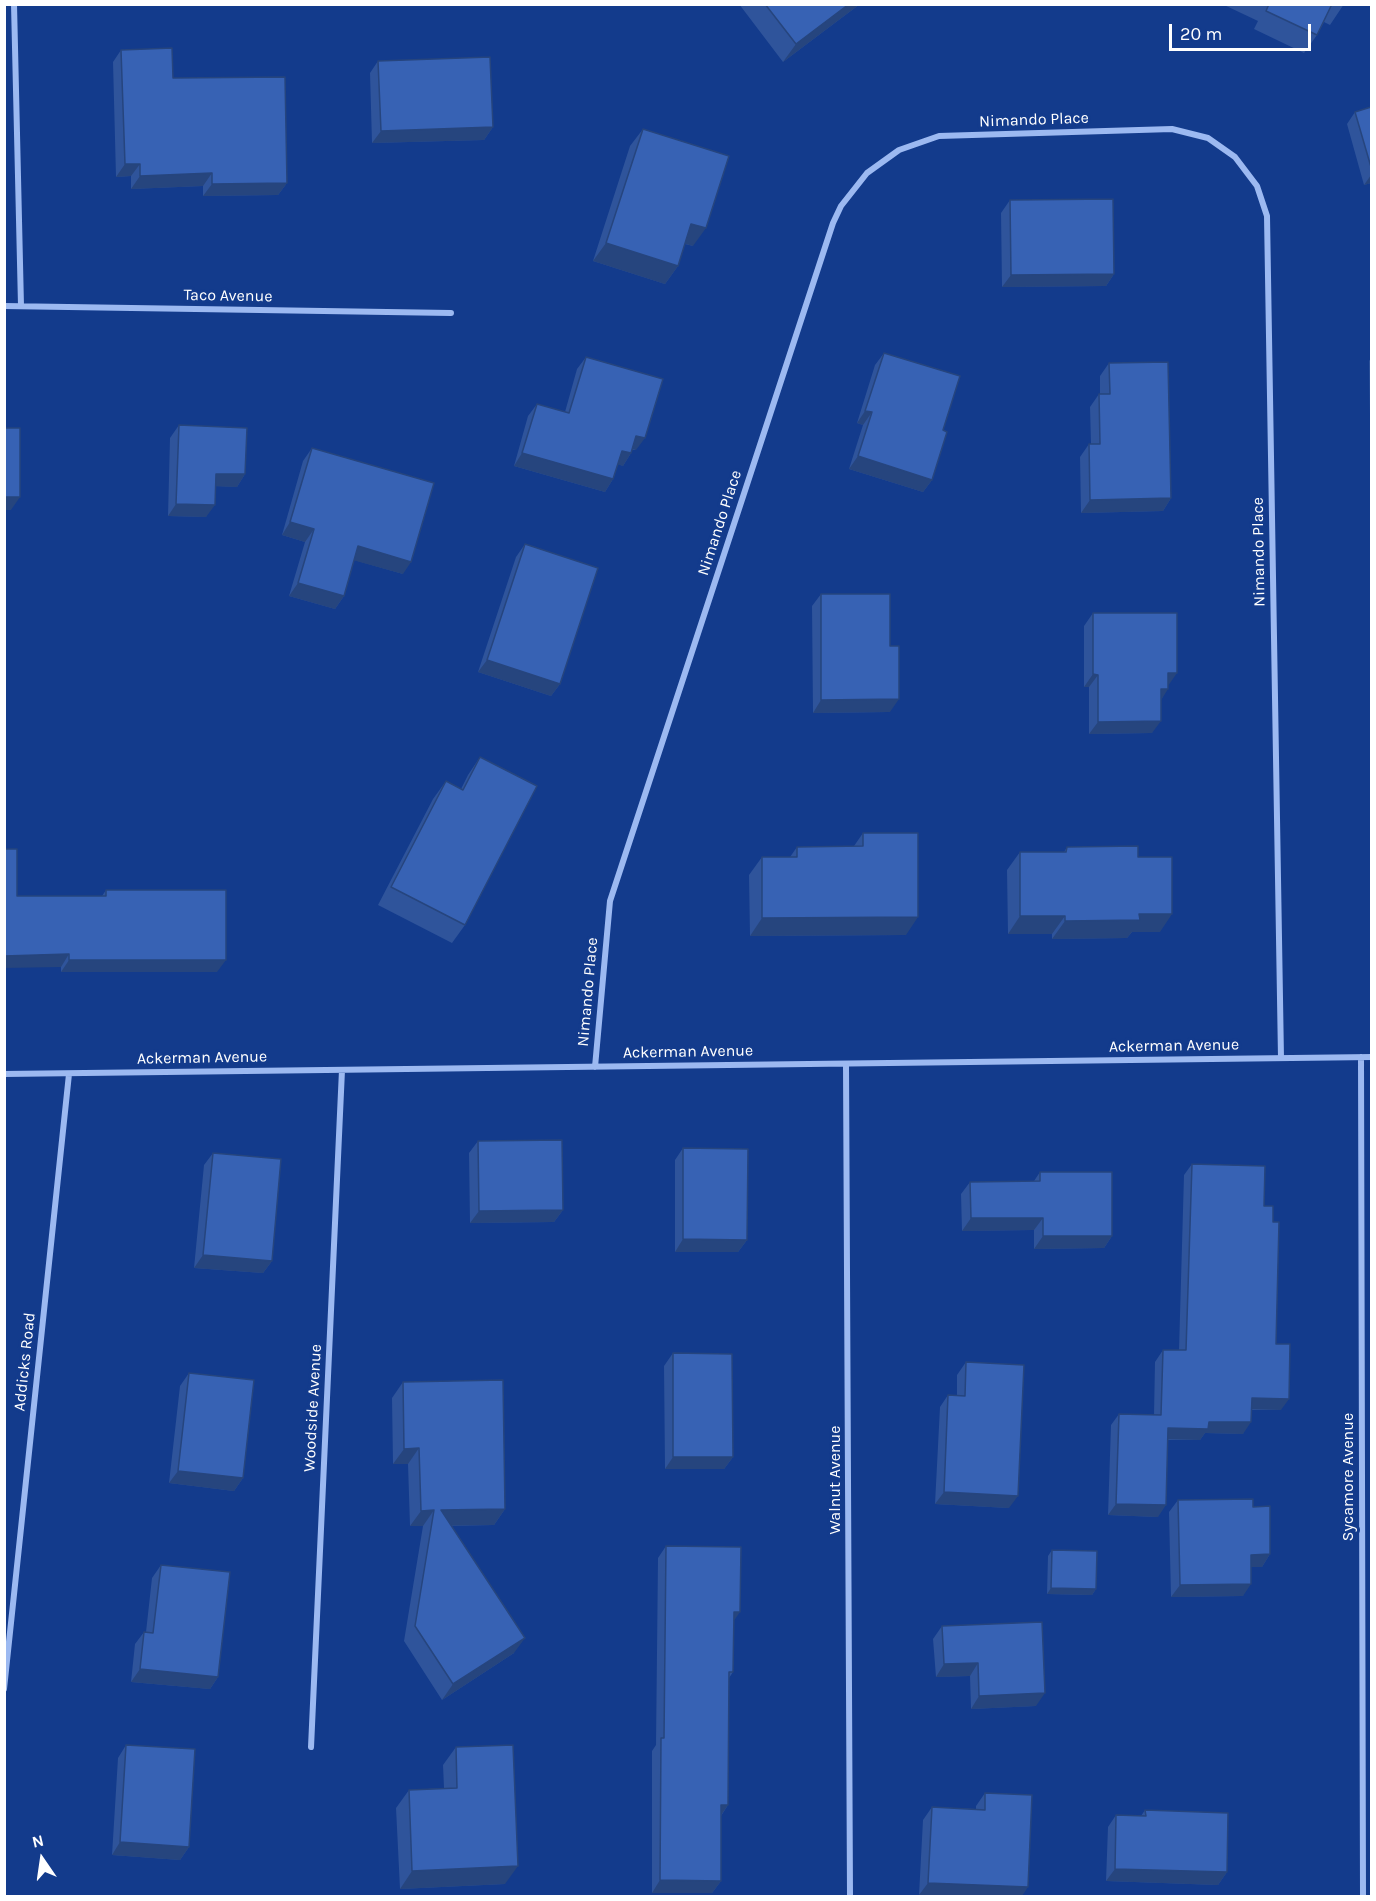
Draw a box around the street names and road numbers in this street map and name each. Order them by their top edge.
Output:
street label: Nimando Place [979,108,1089,132]
street label: Taco Avenue [183,286,273,306]
street label: Nimando Place [694,468,746,578]
street label: Nimando Place [1248,497,1270,607]
street label: Nimando Place [574,936,602,1048]
street label: Ackerman Avenue [1109,1035,1239,1057]
street label: Ackerman Avenue [623,1041,753,1063]
street label: Ackerman Avenue [137,1047,267,1069]
street label: Addicks Road [10,1312,40,1412]
street label: Woodside Avenue [300,1344,326,1472]
street label: Sycamore Avenue [1338,1413,1358,1541]
street label: Walnut Avenue [825,1426,845,1534]

